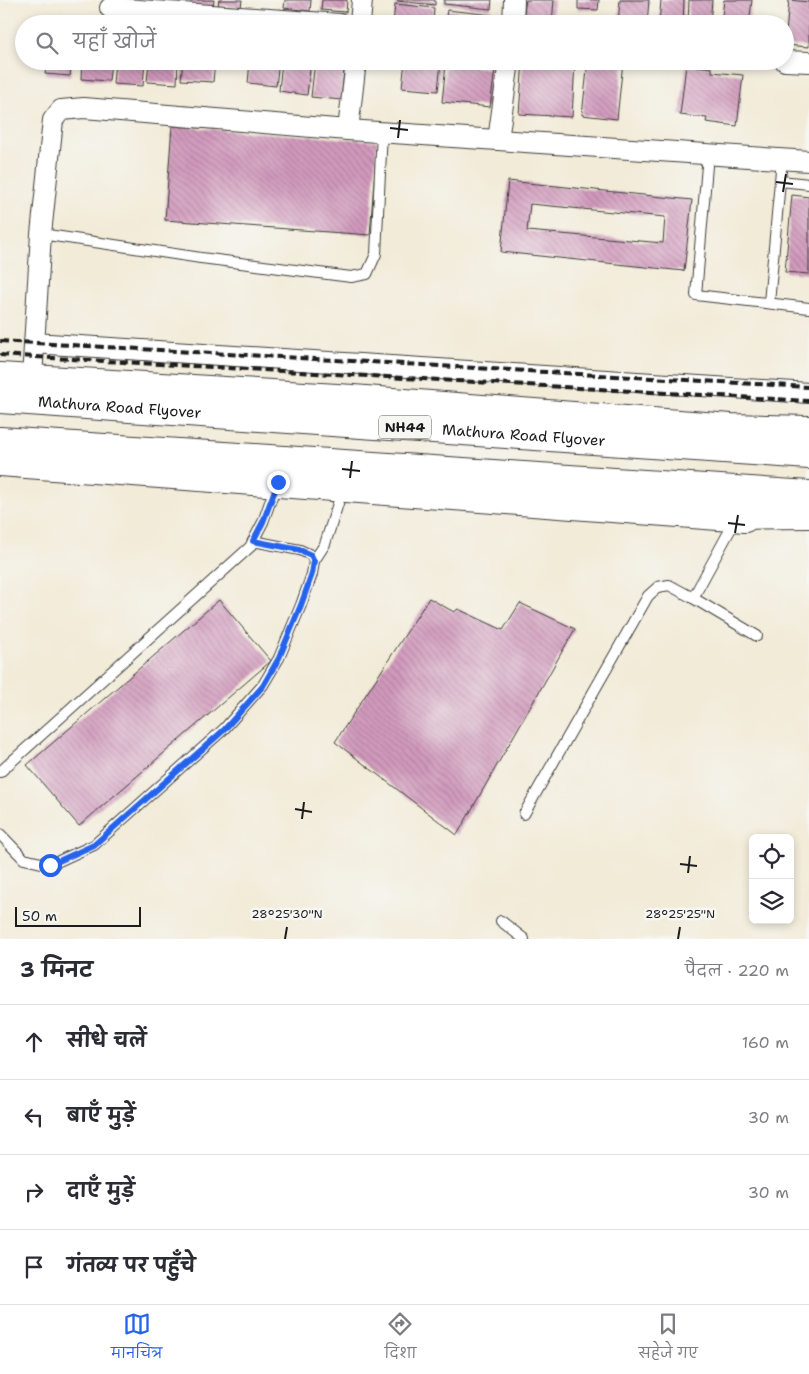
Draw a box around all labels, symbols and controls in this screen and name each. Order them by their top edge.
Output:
search box [15,15,794,70]
icon: search [33,29,61,57]
text: यहाँ खोजें [73,29,156,54]
street label: Mathura Road Flyover [37,392,202,423]
road number: NH44 [379,416,431,438]
street label: Mathura Road Flyover [441,420,606,451]
route end [267,471,290,494]
map controls [749,834,794,924]
button: locate [749,834,794,879]
route start [39,854,62,877]
button: layers [749,879,794,924]
scale bar [15,904,141,927]
text: 28°25'30"N [251,906,323,922]
text: 28°25'25"N [645,906,715,922]
text: 50 m [22,907,57,925]
text: 3 मिनट [20,956,93,984]
text: पैदल · 220 m [685,960,789,981]
icon: ahead [20,1028,48,1056]
text: सीधे चलें [67,1028,146,1053]
text: 160 m [742,1032,789,1053]
icon: left [20,1103,48,1131]
text: बाएँ मुड़ें [67,1103,135,1128]
text: 30 m [748,1107,789,1128]
icon: right [20,1178,48,1206]
text: दाएँ मुड़ें [67,1178,135,1203]
text: 30 m [748,1182,789,1203]
icon: arrive [20,1253,48,1281]
text: गंतव्य पर पहुँचे [67,1253,196,1278]
tab: मानचित्र [111,1310,162,1369]
tab: दिशा [385,1310,416,1369]
tab: सहेजे गए [639,1310,698,1369]

